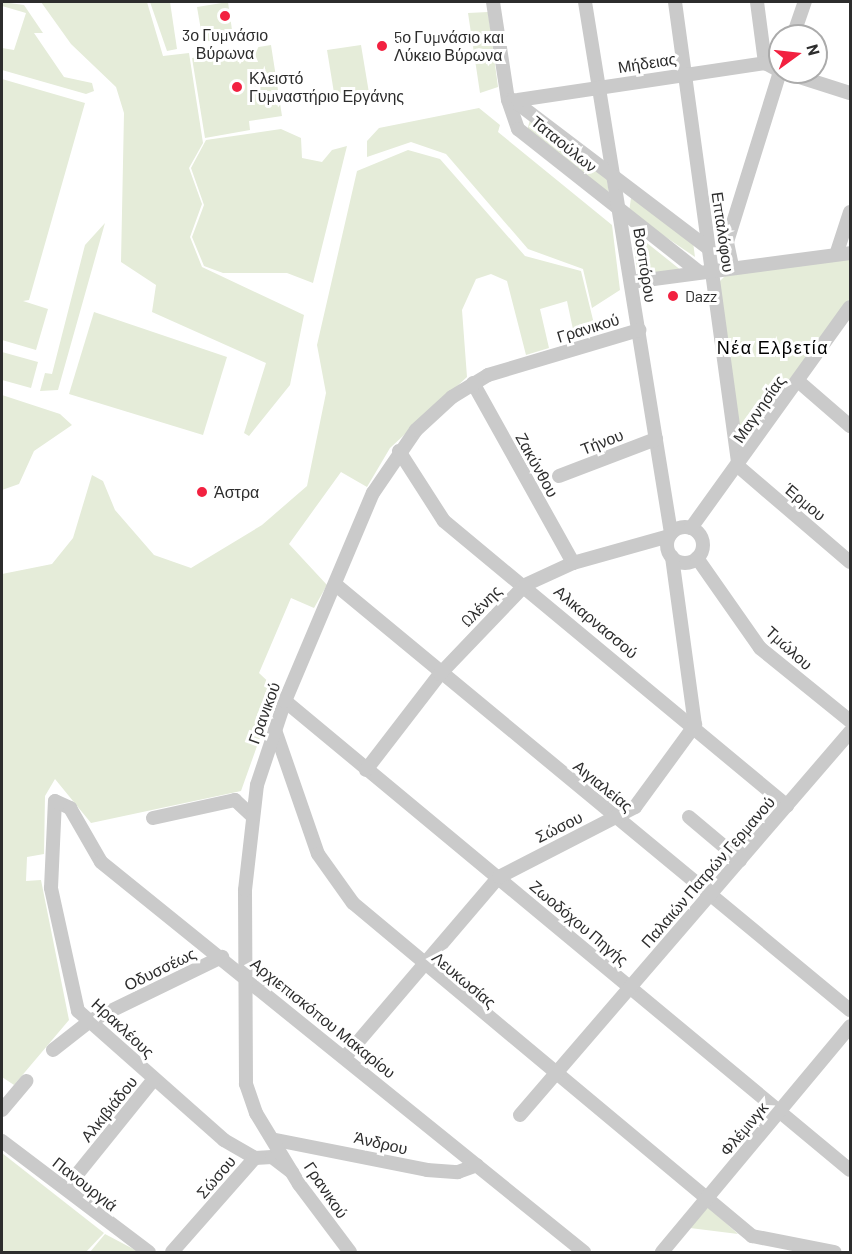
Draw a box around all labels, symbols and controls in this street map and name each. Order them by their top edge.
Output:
marker: 3ο Γυμνάσιο Βύρωνα [218,9,232,23]
north arrow [768,24,828,84]
place label: 3ο Γυμνάσιο Βύρωνα [182,25,268,63]
place label: 5ο Γυμνάσιο και Λύκειο Βύρωνα [394,27,504,65]
marker: 5ο Γυμνάσιο και Λύκειο Βύρωνα [375,39,389,53]
text: N [803,42,824,57]
street label: Μήδειας [616,49,678,77]
place label: Κλειστό Γυμναστήριο Εργάνης [249,68,404,106]
marker: Κλειστό Γυμναστήριο Εργάνης [230,80,244,94]
street label: Ταταούλων [527,112,601,176]
street label: Επταλόφου [708,191,738,273]
street label: Βοσπόρου [630,226,660,304]
place label: Dazz [685,286,717,306]
marker: Dazz [666,289,680,303]
street label: Γρανικού [555,309,621,347]
district label: Νέα Ελβετία [717,336,829,358]
street label: Μαγνησίας [729,372,789,446]
street label: Τήνου [578,425,626,459]
street label: Ζακύνθου [512,430,562,500]
street label: Έρμου [780,479,830,525]
place label: Άστρα [214,482,259,502]
marker: Άστρα [195,485,209,499]
street label: Ωλένης [457,581,505,631]
street label: Αλικαρνασσού [550,582,642,662]
street label: Τμώλου [762,622,816,674]
street label: Γρανικού [244,680,284,746]
street label: Αιγιαλείας [569,756,637,816]
street label: Παλαιών Πατρών Γερμανού [637,793,779,951]
street label: Σώσου [532,807,586,847]
street label: Ζωοδόχου Πηγής [526,876,632,970]
street label: Οδυσσέως [121,943,199,995]
street label: Λευκωσίας [428,948,500,1012]
street label: Αρχιεπισκόπου Μακαρίου [247,954,399,1082]
street label: Ηρακλέους [88,994,158,1062]
street label: Αλκιβιάδου [77,1072,141,1146]
street label: Φλέμινγκ [716,1098,772,1160]
street label: Άνδρου [353,1128,409,1158]
street label: Σώσου [192,1152,240,1202]
street label: Πανουργιά [49,1153,121,1215]
street label: Γρανικού [300,1158,352,1222]

